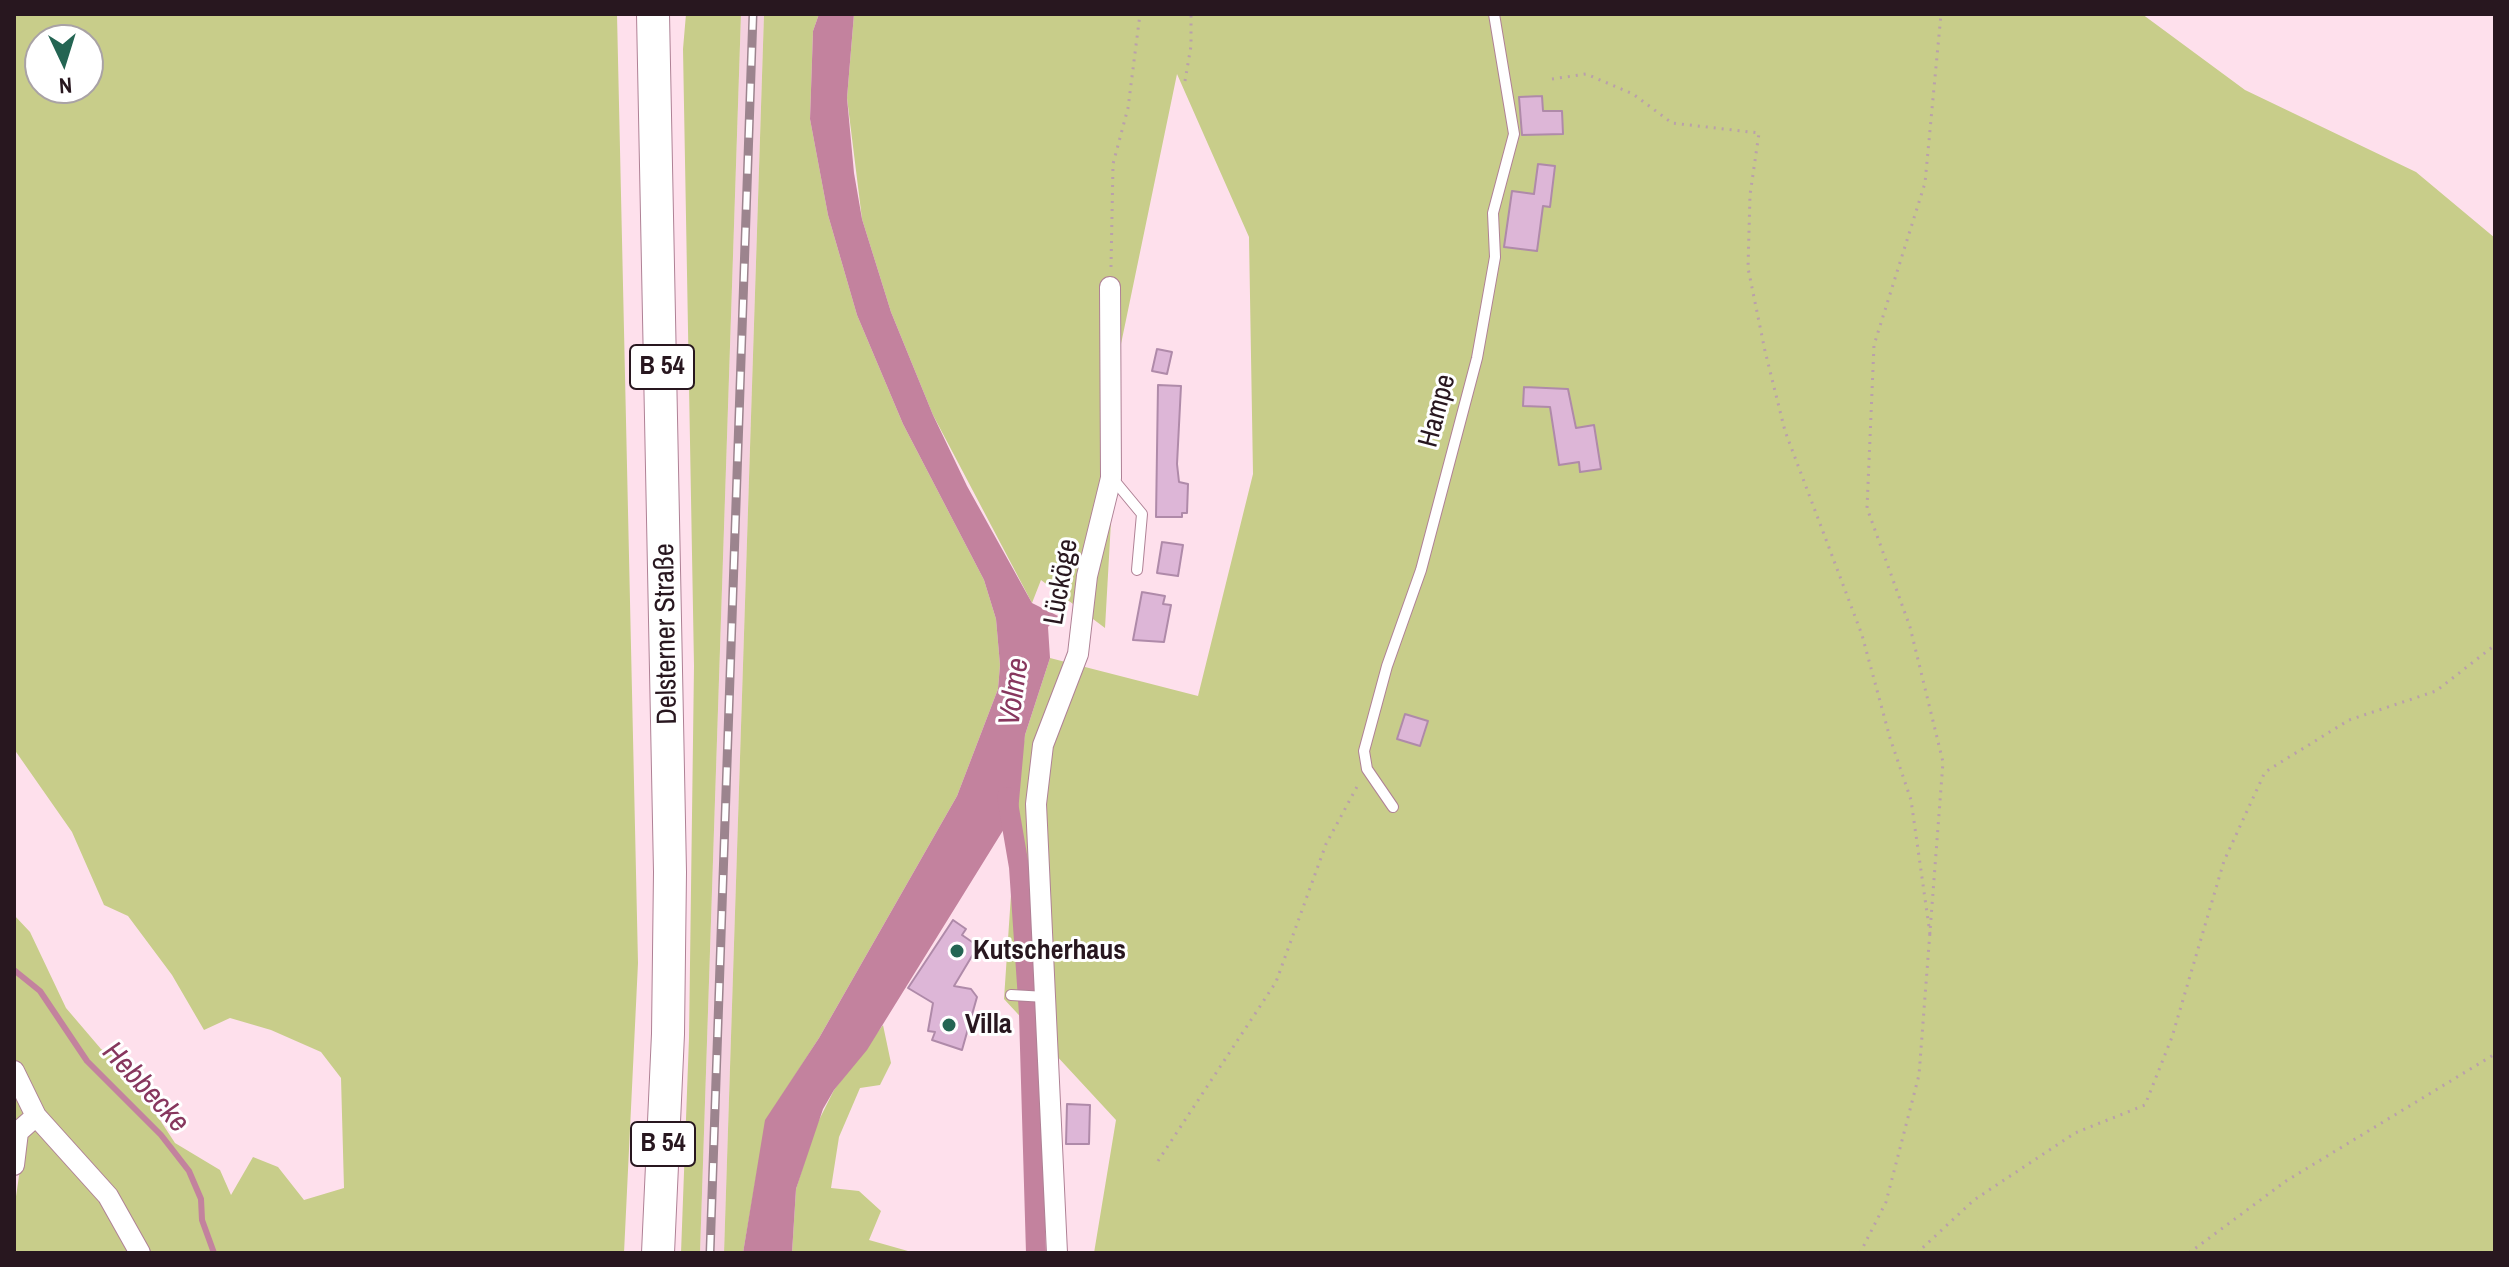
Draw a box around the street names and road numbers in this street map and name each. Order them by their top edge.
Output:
road number: B 54 [630,345,694,389]
street label: Hampe [1412,371,1464,451]
street label: Lücköge [1038,536,1086,628]
street label: Delsterner Straße [649,543,685,725]
road number: B 54 [631,1122,695,1166]

